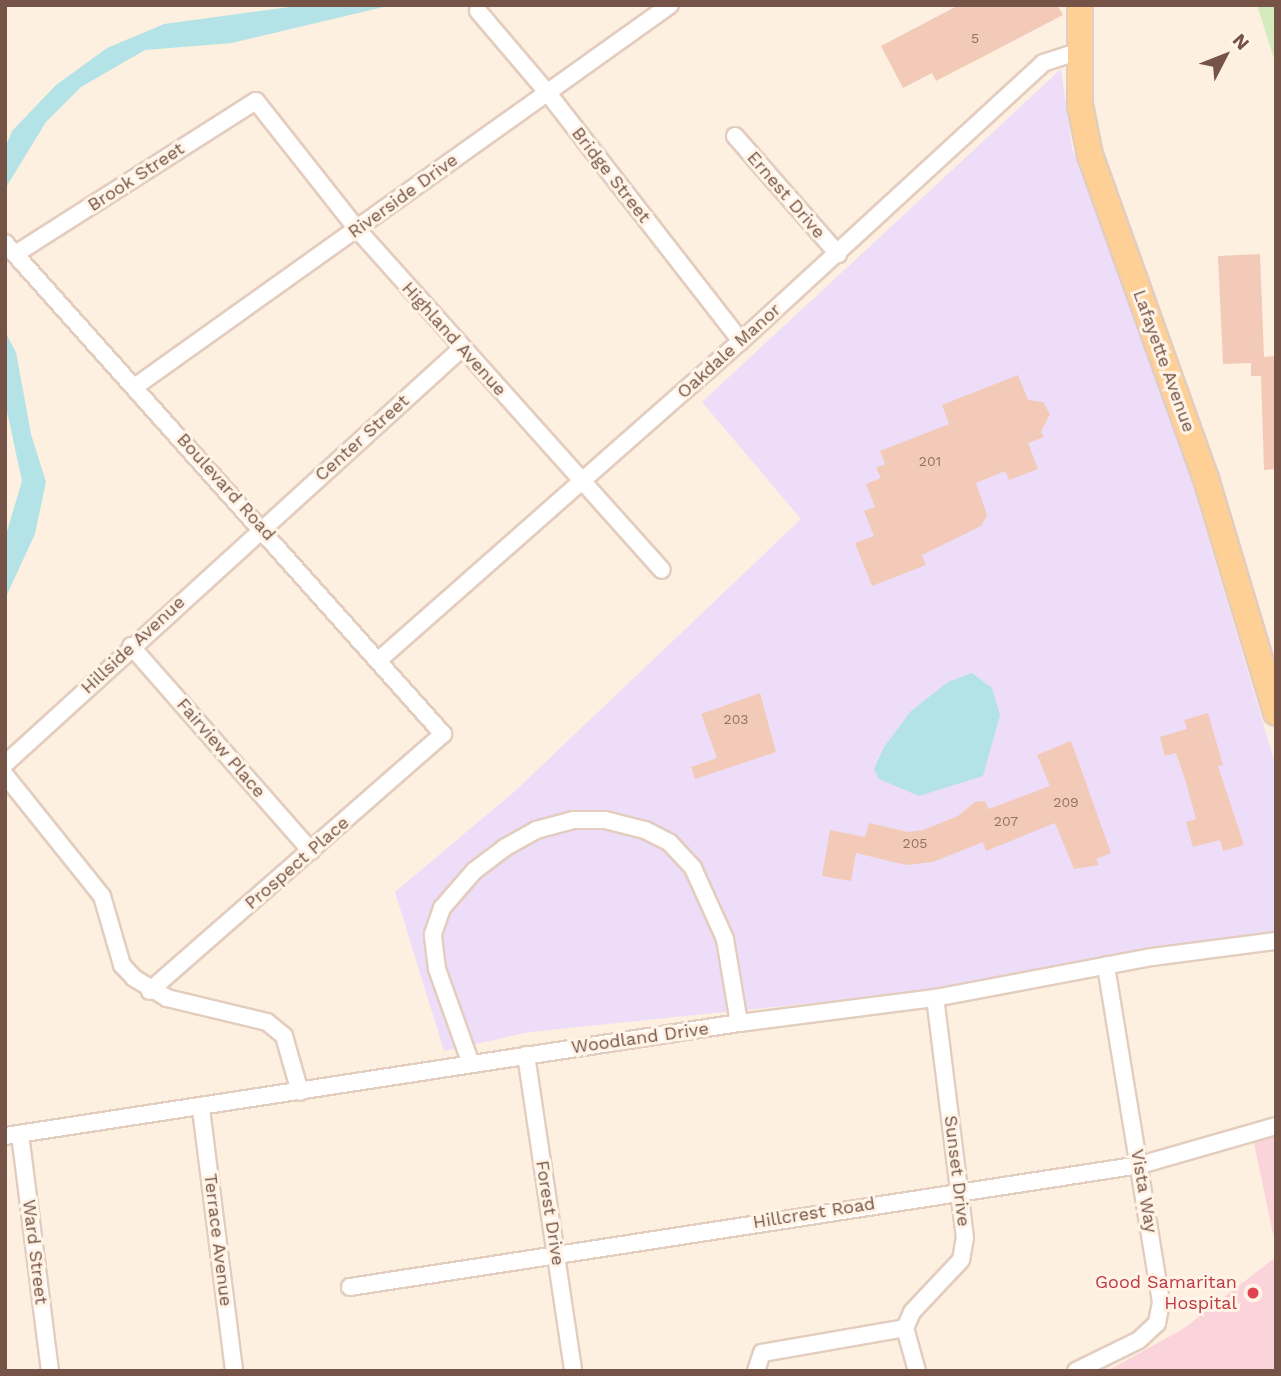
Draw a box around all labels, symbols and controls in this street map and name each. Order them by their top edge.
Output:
north arrow [1190,21,1260,91]
text: N [1228,29,1254,55]
house number: 5 [971,30,979,46]
street label: Bridge Street [567,123,655,227]
street label: Brook Street [84,138,188,216]
street label: Ernest Drive [742,147,830,243]
street label: Riverside Drive [344,149,462,243]
street label: Highland Avenue [397,277,511,401]
street label: Lafayette Avenue [1128,287,1200,435]
street label: Oakdale Manor [673,299,785,403]
street label: Center Street [310,390,414,486]
street label: Boulevard Road [172,429,280,545]
house number: 201 [919,453,941,469]
street label: Hillside Avenue [76,591,190,699]
street label: Fairview Place [172,694,270,802]
house number: 203 [724,711,748,727]
house number: 209 [1053,794,1079,810]
street label: Prospect Place [241,812,353,914]
house number: 207 [994,813,1018,829]
house number: 205 [902,835,928,851]
street label: Woodland Drive [570,1018,710,1058]
street label: Sunset Drive [939,1114,975,1228]
street label: Vista Way [1126,1147,1162,1235]
street label: Forest Drive [531,1159,569,1267]
street label: Terrace Avenue [199,1172,237,1308]
street label: Hillcrest Road [751,1193,877,1233]
street label: Ward Street [18,1198,52,1306]
place label: Good Samaritan Hospital [1095,1272,1237,1314]
marker: Good Samaritan Hospital [1243,1283,1263,1303]

